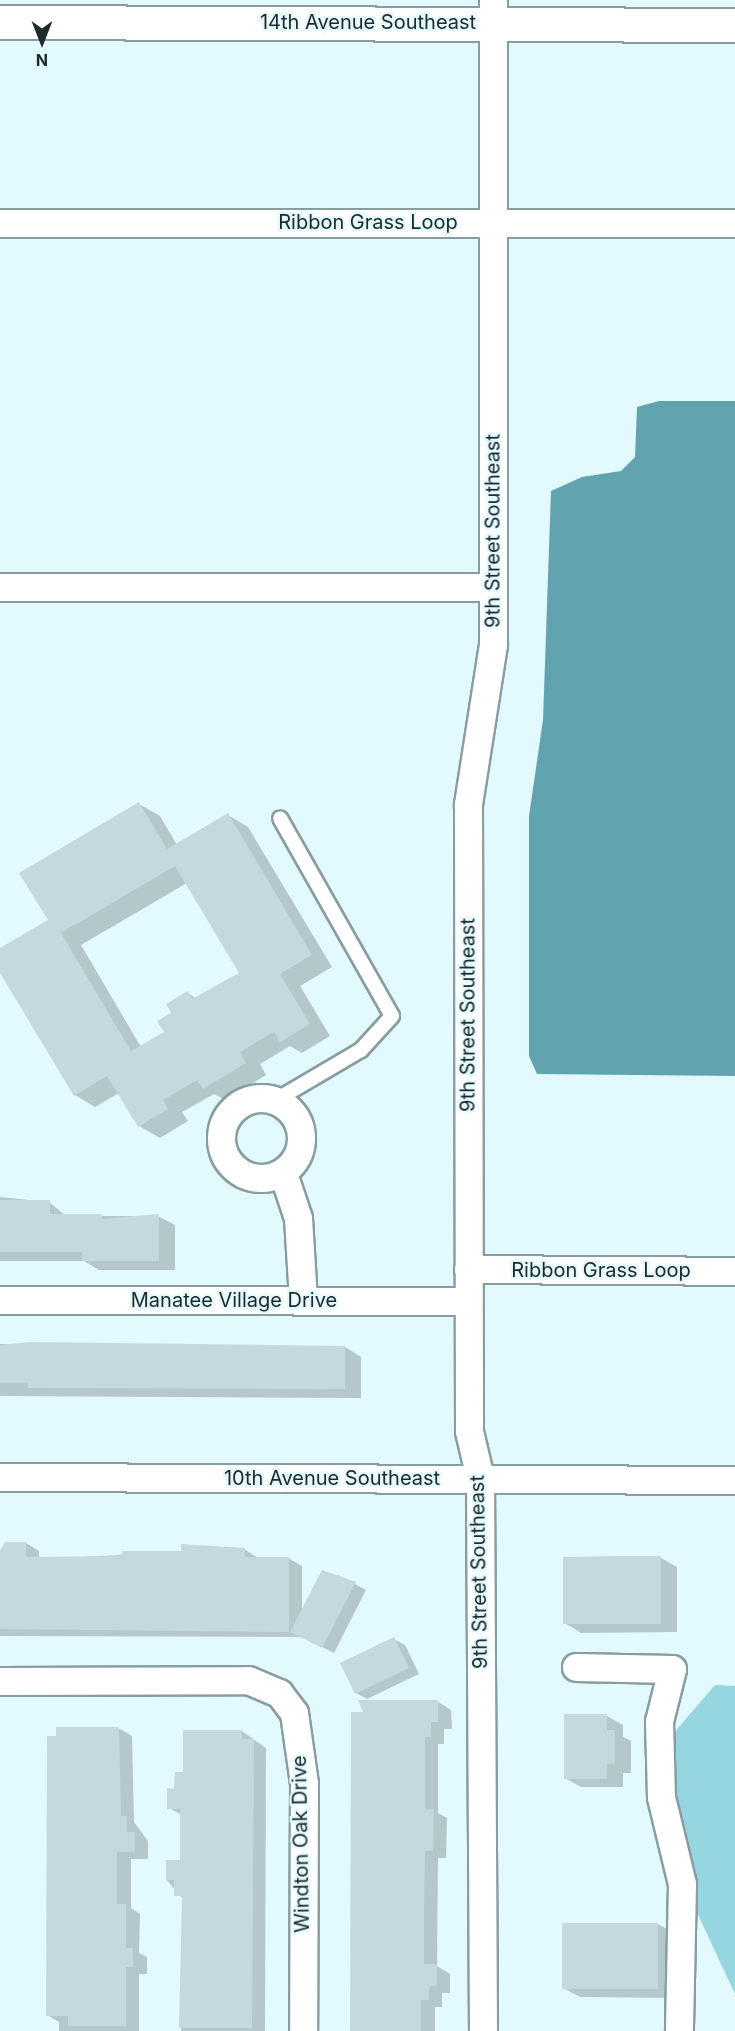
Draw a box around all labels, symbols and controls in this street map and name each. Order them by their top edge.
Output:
street label: 14th Avenue Southeast [260,10,476,34]
north arrow [12,12,72,72]
text: N [36,50,48,70]
street label: Ribbon Grass Loop [278,210,458,234]
street label: 9th Street Southeast [481,434,505,628]
street label: 9th Street Southeast [456,918,480,1112]
street label: Ribbon Grass Loop [511,1258,691,1282]
street label: Manatee Village Drive [131,1288,337,1312]
street label: 10th Avenue Southeast [224,1466,440,1490]
street label: 9th Street Southeast [465,1475,493,1669]
street label: Windton Oak Drive [287,1755,315,1933]

